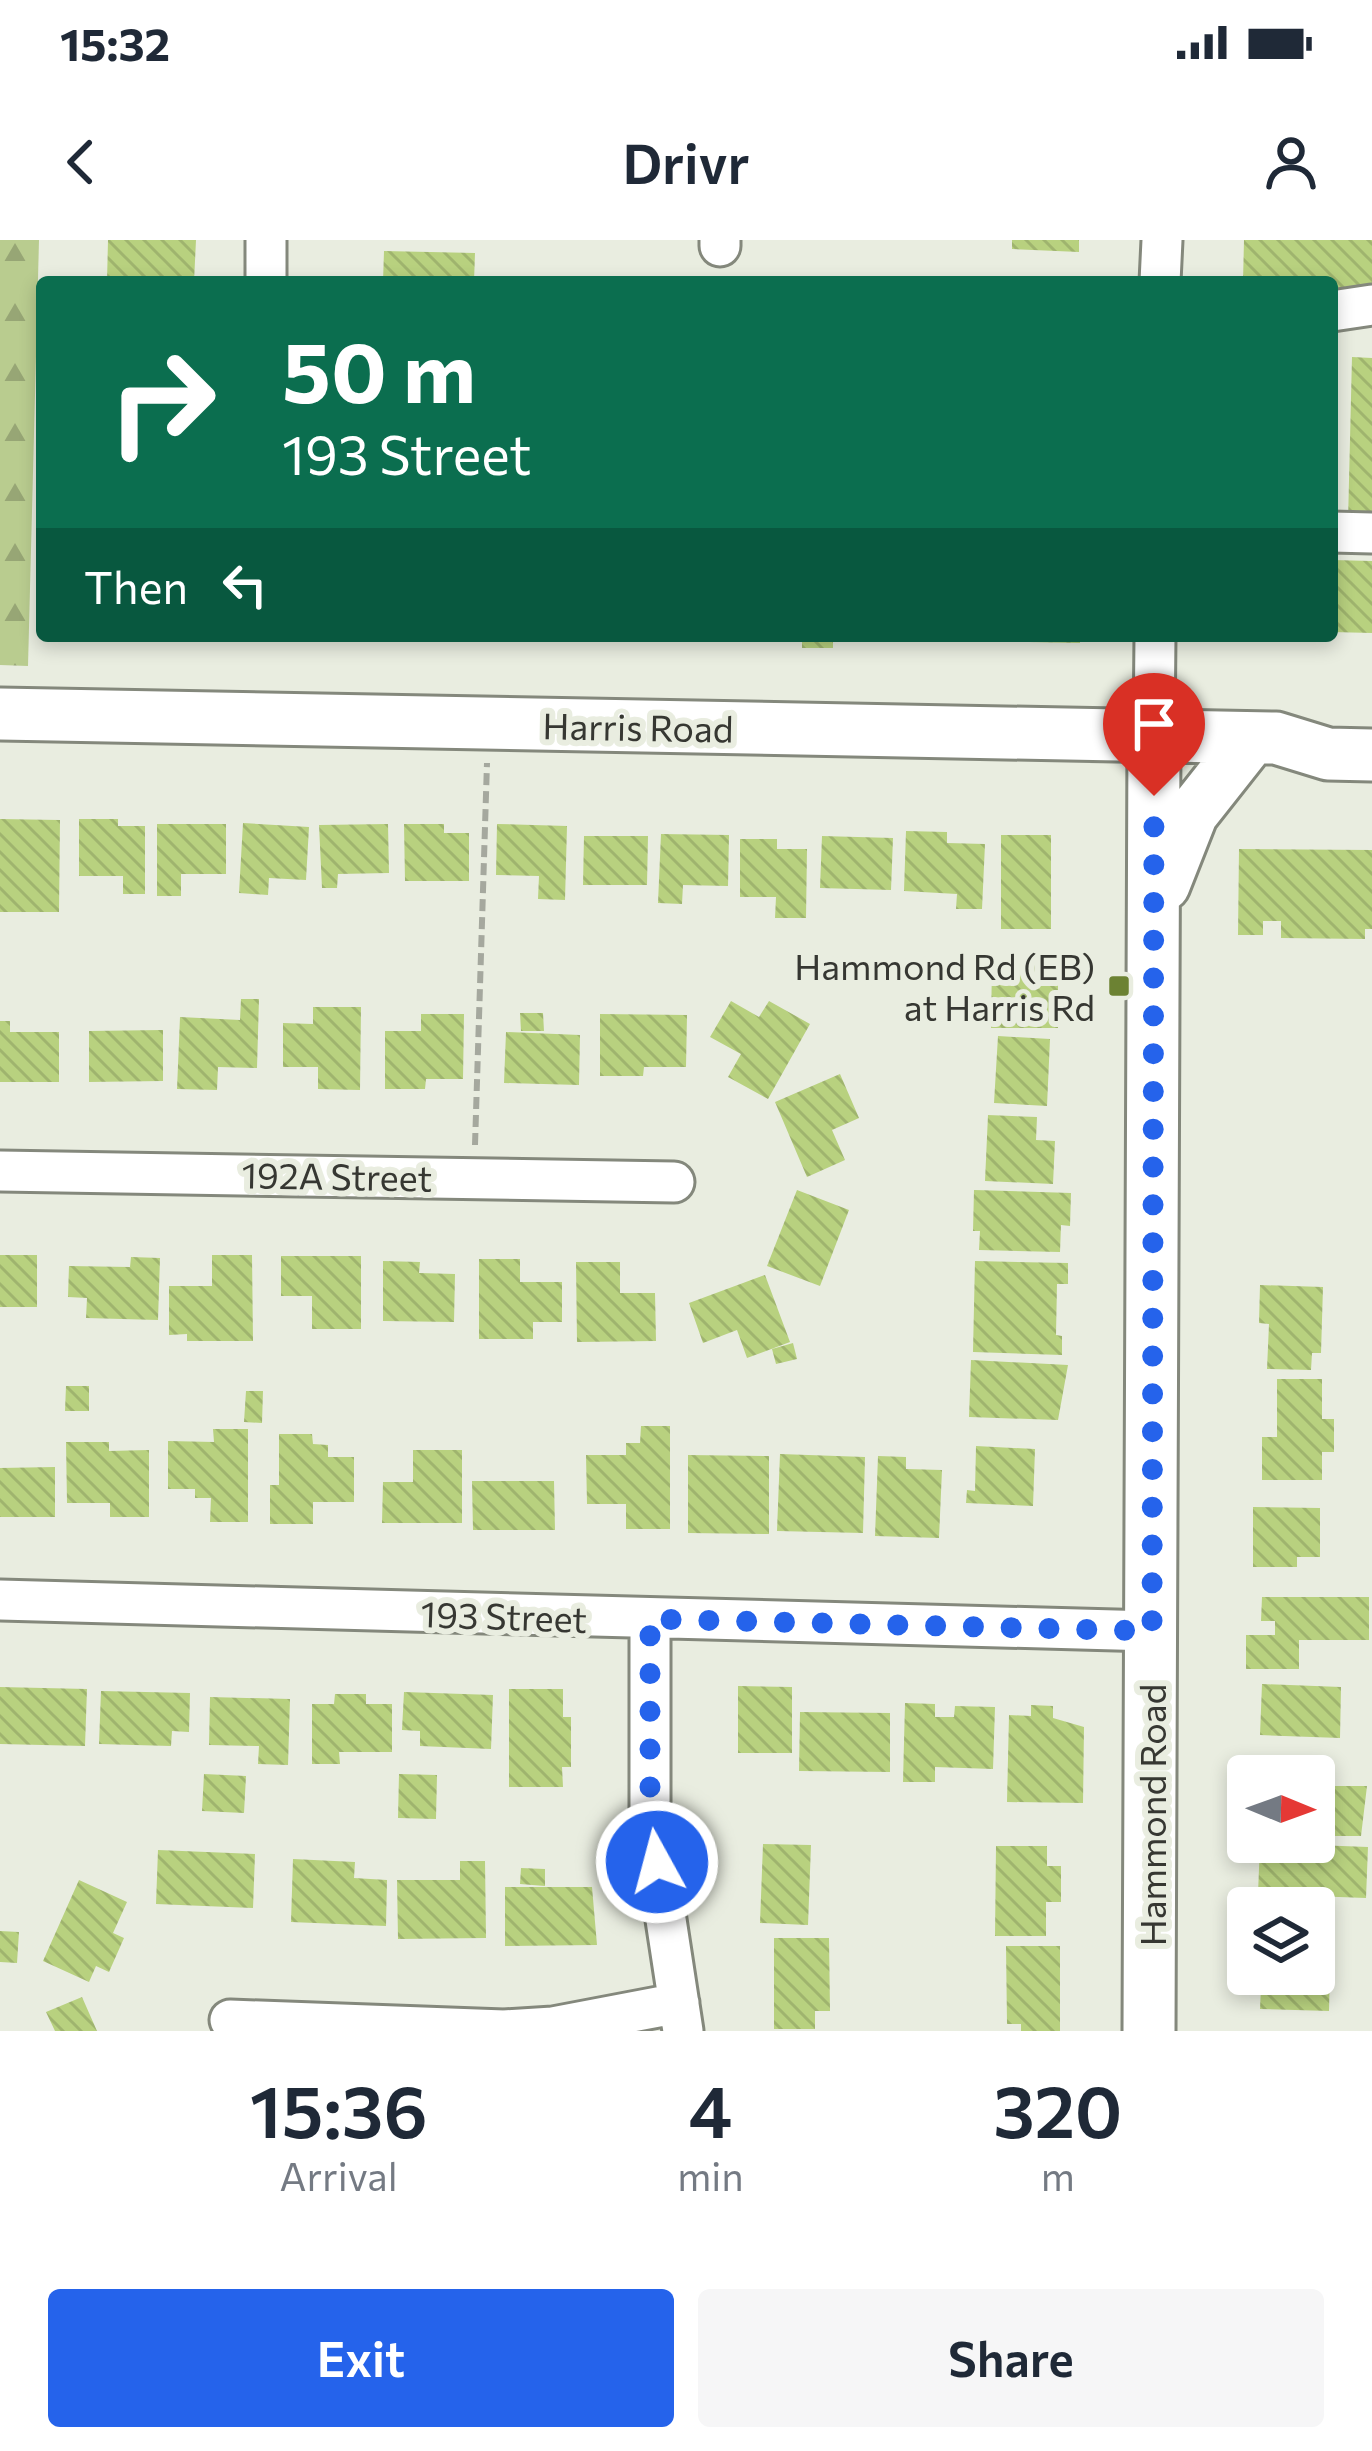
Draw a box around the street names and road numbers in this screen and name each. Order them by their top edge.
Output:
street label: Harris Road [542,702,734,750]
street label: 192A Street [241,1151,433,1199]
street label: 193 Street [420,1590,588,1640]
street label: Hammond Road [1129,1684,1173,1946]

